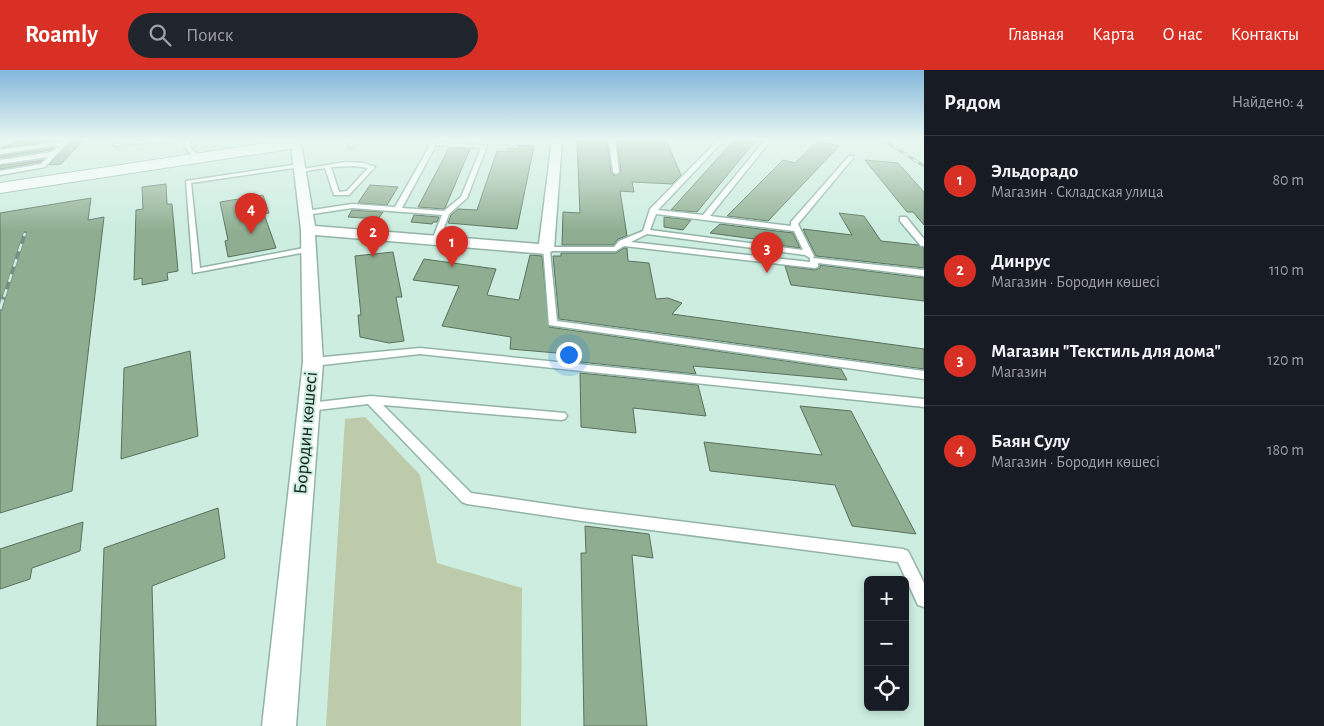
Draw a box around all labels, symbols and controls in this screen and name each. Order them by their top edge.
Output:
search box [128,13,478,58]
icon: search [146,21,174,49]
text: Roamly [25,23,98,47]
text: Поиск [186,26,234,45]
text: Главная [1008,26,1064,44]
text: Карта [1092,26,1134,44]
text: О нас [1162,26,1203,44]
text: Контакты [1231,26,1299,44]
text: Рядом [944,92,1001,113]
text: Найдено: 4 [1232,94,1304,110]
text: Эльдорадо [991,162,1078,181]
text: 1 [957,172,963,188]
text: 80 m [1273,172,1304,188]
text: Магазин · Складская улица [991,184,1164,200]
pin: 4 [235,193,267,234]
pin: 2 [357,216,389,257]
pin: 1 [436,226,468,267]
pin: 3 [751,232,783,273]
text: Динрус [991,252,1050,271]
text: 2 [956,262,964,278]
text: 110 m [1269,262,1304,278]
text: Магазин · Бородин көшесі [991,274,1160,290]
your location [556,342,582,368]
text: Магазин "Текстиль для дома" [991,342,1221,361]
text: 3 [957,352,963,368]
text: 120 m [1267,352,1304,368]
text: Магазин [991,364,1047,380]
street label: Бородин көшесі [291,371,321,495]
text: Баян Сулу [991,432,1070,451]
text: 4 [956,442,964,458]
text: 180 m [1267,442,1304,458]
text: Магазин · Бородин көшесі [991,454,1160,470]
map controls [864,576,909,711]
button: + [864,576,909,621]
button: − [864,621,909,666]
button: locate [864,666,909,711]

